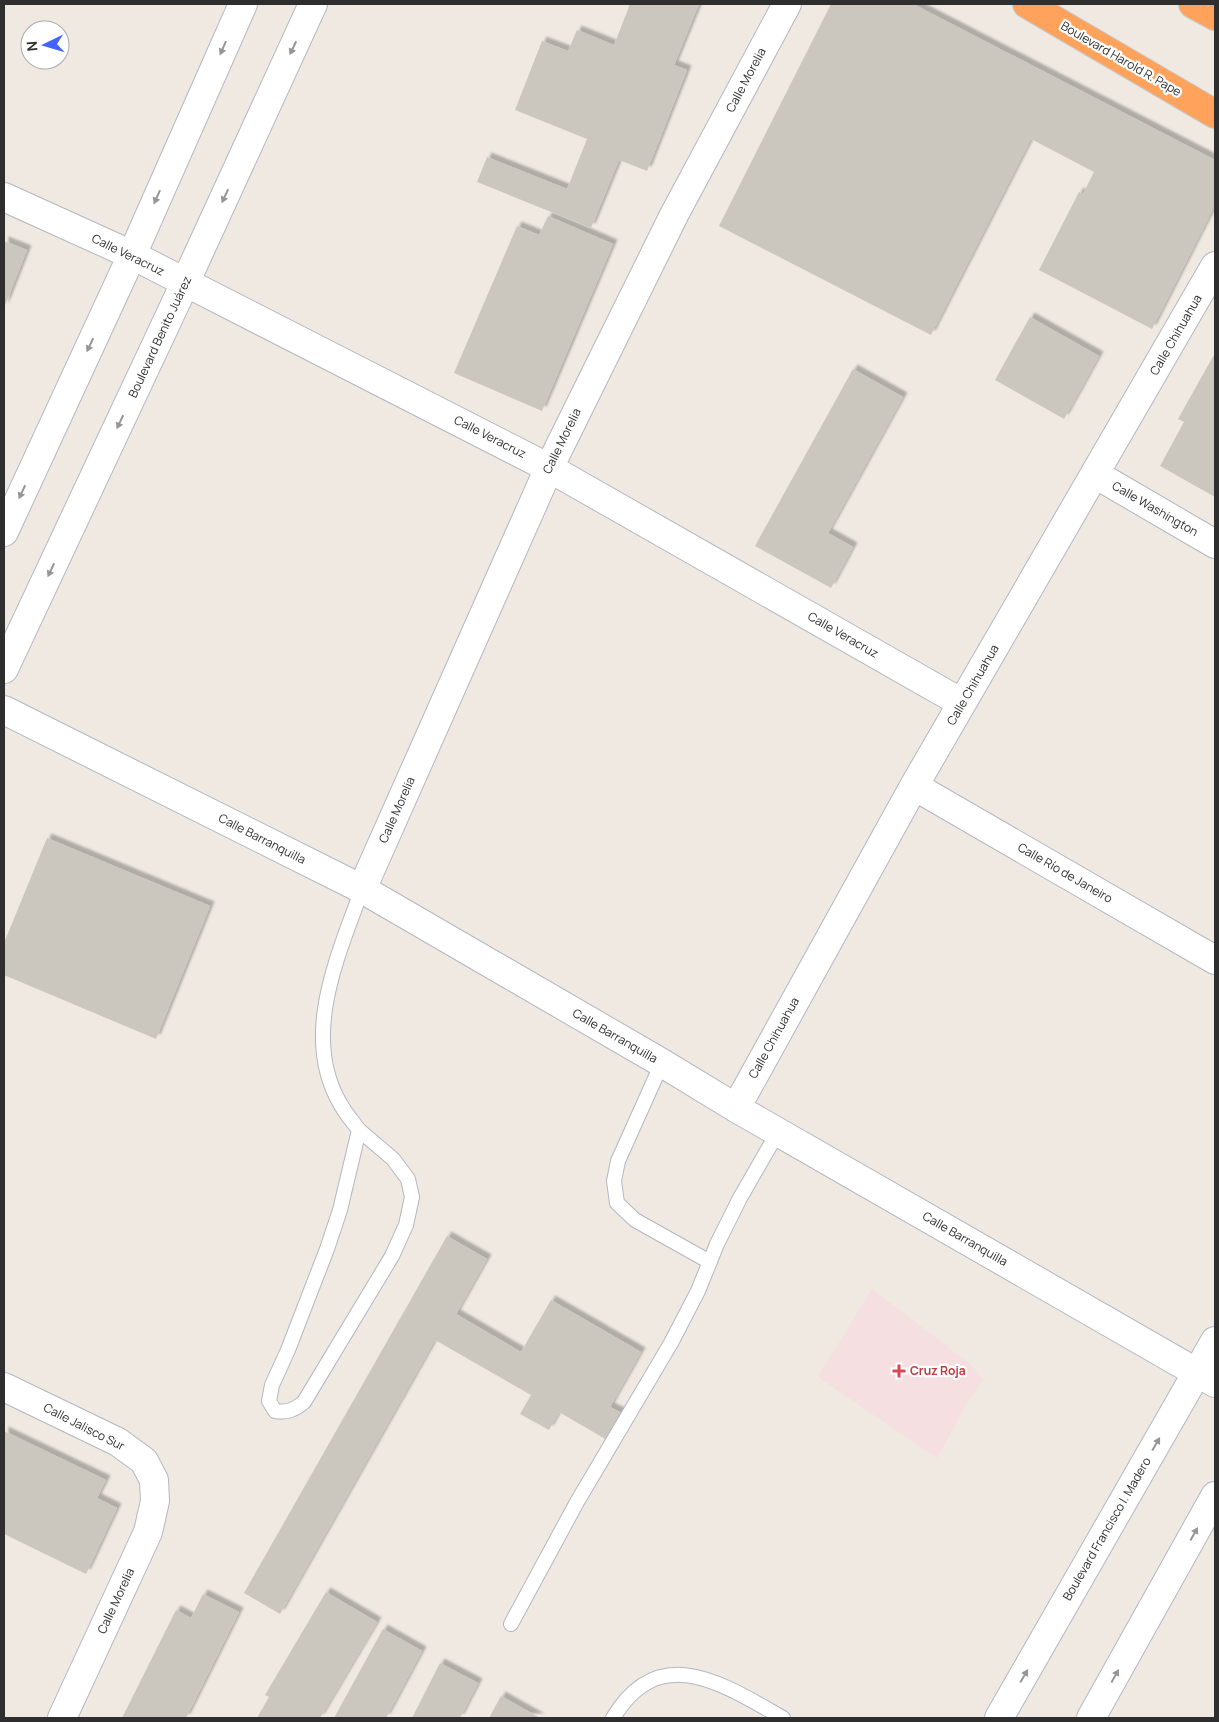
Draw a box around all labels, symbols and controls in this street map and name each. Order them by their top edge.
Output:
street label: Boulevard Harold R. Pape [1058,17,1185,100]
north arrow [20,20,70,70]
text: N [22,40,41,52]
one-way arrow [219,41,227,55]
one-way arrow [289,41,297,55]
street label: Calle Morelia [721,44,770,115]
one-way arrow [221,189,229,203]
one-way arrow [153,190,161,204]
street label: Calle Veracruz [89,230,167,280]
street label: Boulevard Benito Juárez [124,273,195,400]
street label: Calle Chihuahua [1146,291,1206,378]
one-way arrow [86,338,94,352]
street label: Calle Morelia [538,405,585,476]
street label: Calle Veracruz [451,411,529,462]
one-way arrow [115,415,124,430]
street label: Calle Washington [1109,477,1201,540]
one-way arrow [18,485,26,499]
one-way arrow [46,562,55,577]
street label: Calle Veracruz [805,607,882,662]
street label: Calle Chihuahua [943,641,1003,728]
street label: Calle Morelia [374,774,419,846]
street label: Calle Barranquilla [216,809,309,868]
street label: Calle Río de Janeiro [1015,838,1116,907]
street label: Calle Chihuahua [744,994,803,1082]
street label: Calle Barranquilla [570,1004,661,1067]
street label: Calle Barranquilla [920,1207,1011,1270]
place label: Cruz Roja [910,1362,966,1379]
marker: Cruz Roja [892,1364,906,1378]
street label: Calle Jalisco Sur [41,1399,128,1455]
one-way arrow [1152,1437,1161,1450]
street label: Boulevard Francisco I. Madero [1058,1454,1155,1604]
one-way arrow [1190,1527,1198,1541]
street label: Calle Morelia [93,1565,138,1637]
one-way arrow [1019,1669,1028,1683]
one-way arrow [1110,1669,1119,1682]

